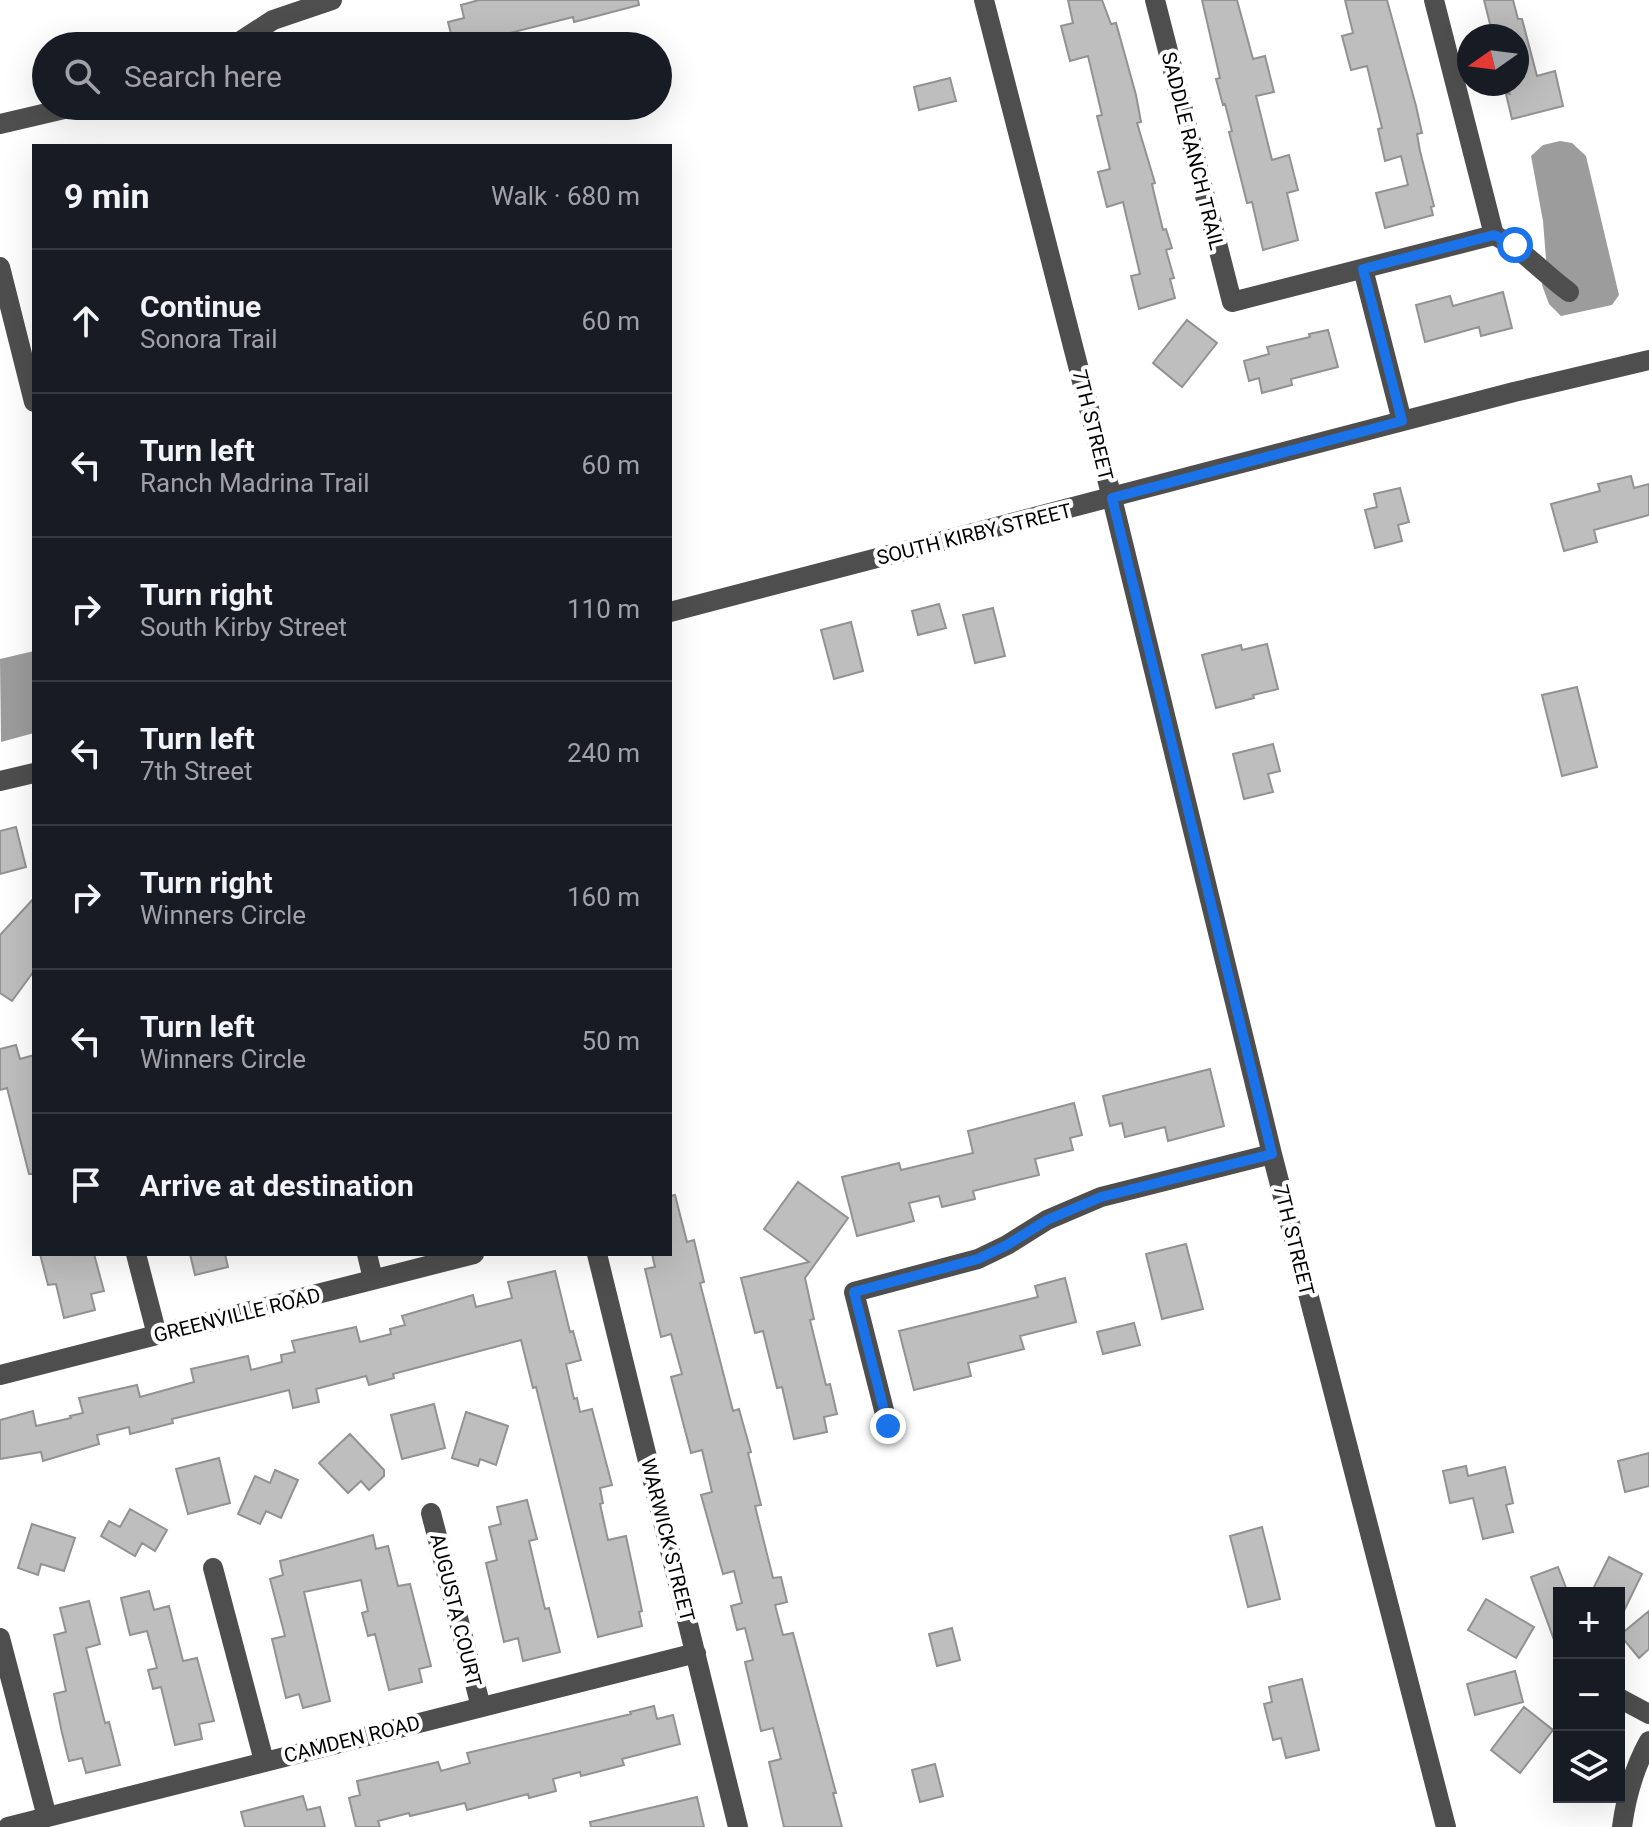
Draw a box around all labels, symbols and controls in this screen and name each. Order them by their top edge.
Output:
north arrow [1457,24,1529,96]
search box [32,32,672,120]
street label: SADDLE RANCH TRAIL [1157,49,1229,253]
icon: search [60,54,104,98]
text: Search here [124,59,282,94]
text: 9 min [64,176,149,216]
text: Walk · 680 m [491,181,640,211]
route start [1497,227,1533,263]
text: Continue [140,289,261,324]
icon: ahead [64,299,108,343]
text: 60 m [582,306,640,336]
text: Sonora Trail [140,324,278,354]
street label: 7TH STREET [1068,367,1118,483]
text: Turn left [140,433,255,468]
icon: left [64,443,108,487]
text: 60 m [582,450,640,480]
text: Ranch Madrina Trail [140,468,370,498]
street label: SOUTH KIRBY STREET [874,498,1074,570]
text: Turn right [140,577,273,612]
icon: right [64,587,108,631]
text: 110 m [567,594,640,624]
text: South Kirby Street [140,612,347,642]
text: Turn left [140,721,255,756]
icon: left [64,731,108,775]
text: 240 m [567,738,640,768]
text: 7th Street [140,756,252,786]
text: Turn right [140,865,273,900]
icon: right [64,875,108,919]
text: 160 m [567,882,640,912]
text: Winners Circle [140,900,306,930]
text: Turn left [140,1009,255,1044]
icon: left [64,1019,108,1063]
text: 50 m [582,1026,640,1056]
text: Winners Circle [140,1044,306,1074]
icon: arrive [64,1163,108,1207]
text: Arrive at destination [140,1168,414,1203]
street label: 7TH STREET [1269,1182,1319,1298]
street label: GREENVILLE ROAD [151,1283,323,1347]
route end [870,1408,906,1444]
street label: WARWICK STREET [636,1456,700,1624]
street label: AUGUSTA COURT [425,1531,487,1689]
map controls [1553,1587,1625,1803]
button: + [1553,1587,1625,1659]
button: − [1553,1659,1625,1731]
street label: CAMDEN ROAD [282,1711,422,1767]
button: layers [1553,1731,1625,1803]

